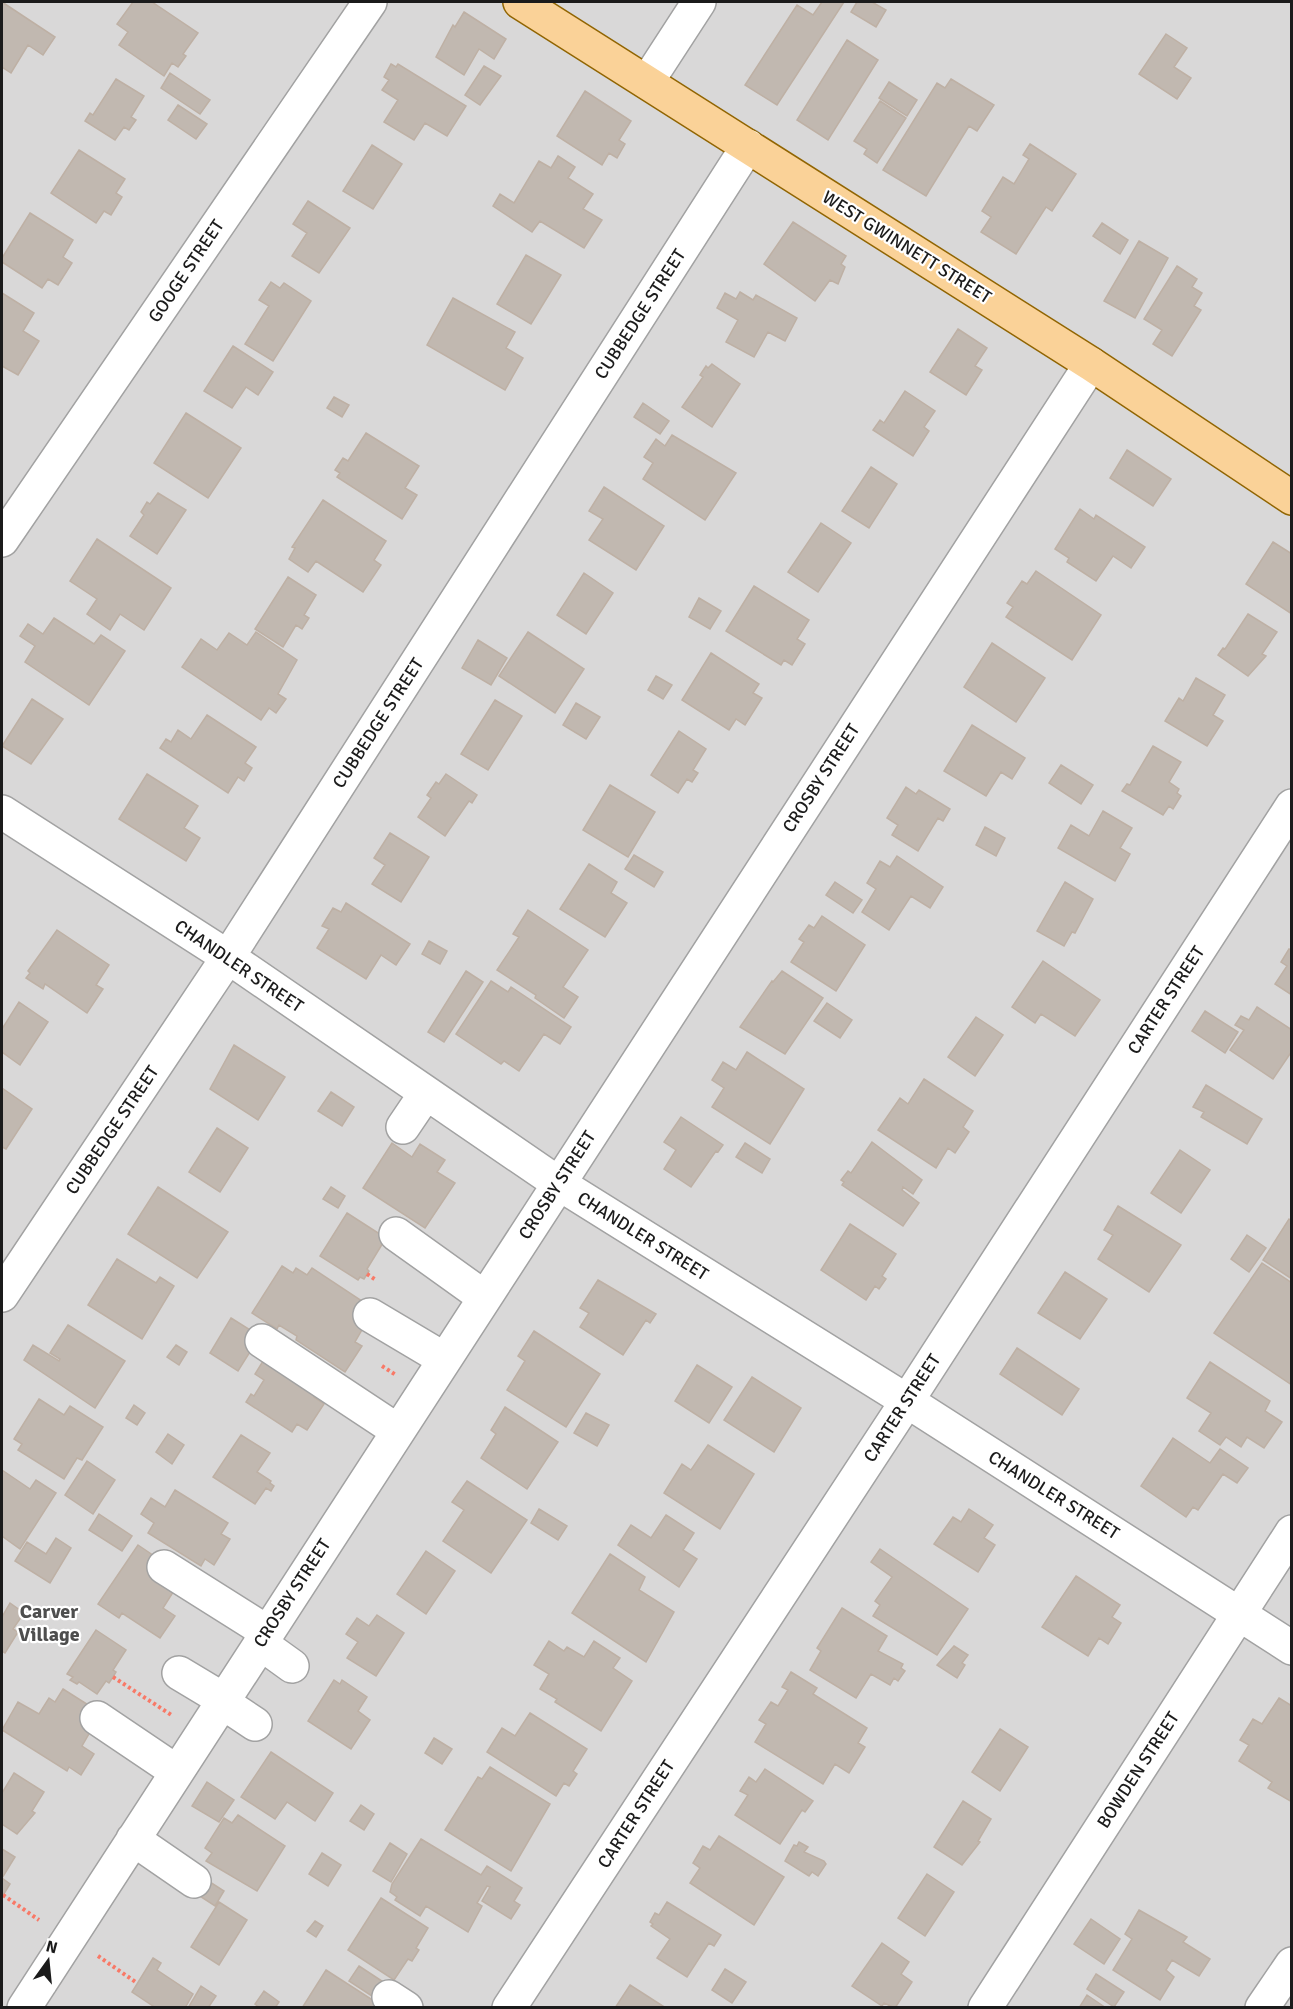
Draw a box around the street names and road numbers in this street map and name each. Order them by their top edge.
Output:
street label: WEST GWINNETT STREET [818,186,996,308]
street label: GOOGE STREET [143,215,229,327]
street label: CUBBEDGE STREET [590,245,690,383]
street label: CUBBEDGE STREET [328,654,428,792]
street label: CROSBY STREET [778,719,864,836]
street label: CHANDLER STREET [170,915,308,1017]
street label: CARTER STREET [1123,942,1209,1058]
street label: CUBBEDGE STREET [61,1061,163,1199]
street label: CROSBY STREET [514,1126,600,1243]
street label: CHANDLER STREET [573,1187,713,1285]
street label: CARTER STREET [859,1350,945,1466]
street label: CHANDLER STREET [984,1446,1124,1544]
street label: CROSBY STREET [249,1534,335,1651]
street label: BOWDEN STREET [1092,1708,1184,1832]
street label: CARTER STREET [593,1756,679,1872]

